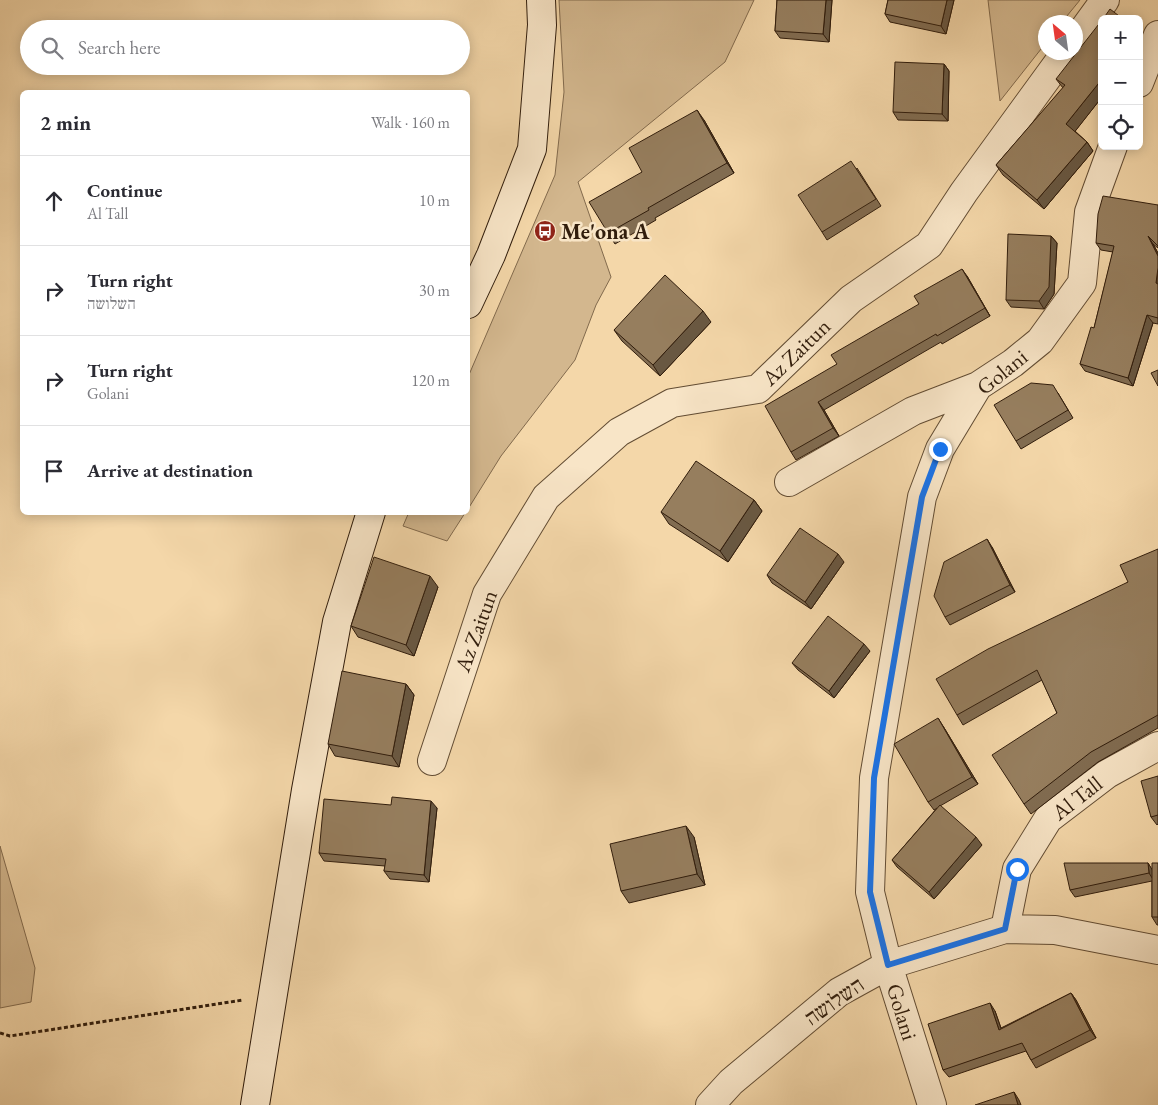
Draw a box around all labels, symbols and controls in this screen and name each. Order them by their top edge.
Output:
north arrow [1038,15,1083,60]
map controls [1098,15,1143,150]
button: + [1098,15,1143,60]
search box [20,20,470,75]
icon: search [38,34,66,62]
text: Search here [78,35,160,60]
button: − [1098,60,1143,105]
button: locate [1098,105,1143,150]
text: 2 min [40,109,91,136]
text: Walk · 160 m [371,112,450,133]
text: Continue [87,178,162,203]
icon: ahead [40,187,68,215]
text: 10 m [419,190,450,211]
text: Al Tall [87,203,128,224]
place label: Me'ona A [561,217,649,246]
bus stop icon: Me'ona A [533,219,557,243]
text: Turn right [87,268,173,293]
icon: right [40,277,68,305]
text: 30 m [419,280,450,301]
text: השלושה [87,293,136,314]
street label: Az Zaitun [755,312,837,393]
street label: Golani [970,343,1034,401]
text: Turn right [87,358,173,383]
icon: right [40,367,68,395]
text: 120 m [411,370,450,391]
text: Golani [87,383,129,404]
route end [929,438,952,461]
icon: arrive [40,457,68,485]
text: Arrive at destination [87,458,253,483]
street label: Az Zaitun [447,586,504,677]
street label: Al Tall [1045,769,1108,827]
route start [1006,858,1029,881]
street label: השלושה [798,970,870,1032]
street label: Golani [880,980,924,1044]

